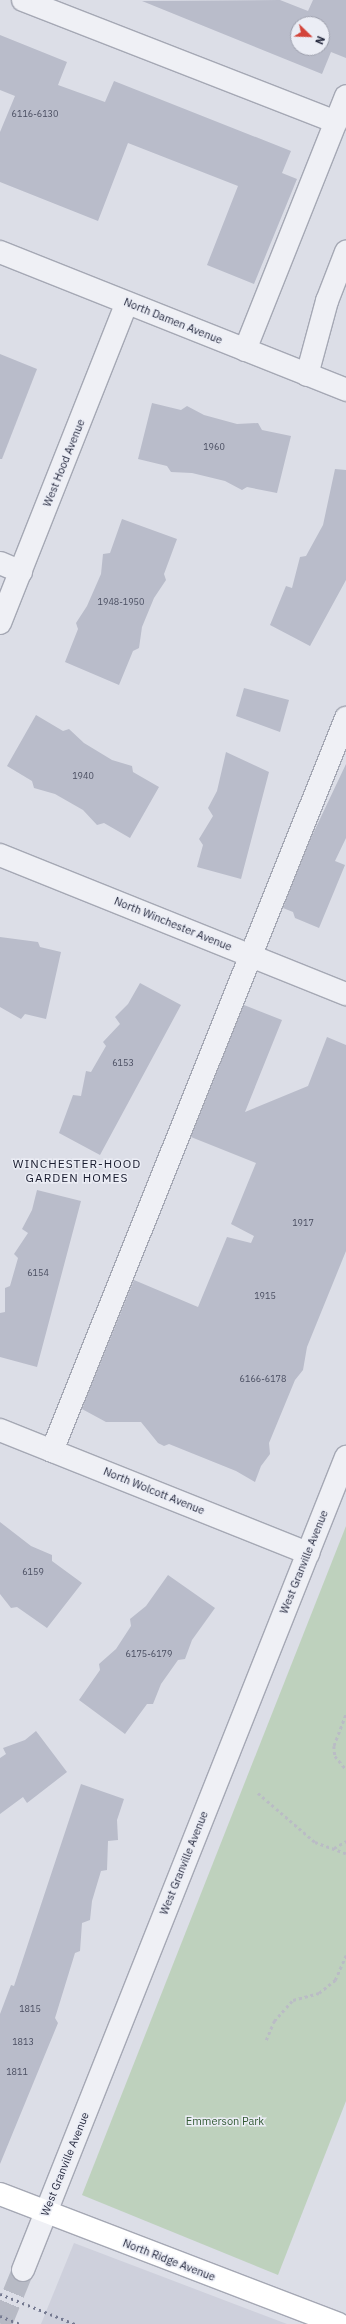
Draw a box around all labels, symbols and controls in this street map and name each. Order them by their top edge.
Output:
north arrow [290,16,330,56]
text: N [312,34,328,47]
house number: 6116-6130 [12,109,58,119]
street label: North Damen Avenue [122,295,224,347]
street label: West Hood Avenue [40,417,88,509]
house number: 1960 [203,442,225,452]
house number: 1948-1950 [98,597,144,607]
house number: 1940 [72,771,94,781]
street label: North Winchester Avenue [112,894,234,954]
house number: 6153 [112,1058,134,1068]
district label: WINCHESTER-HOOD GARDEN HOMES [13,1157,141,1185]
house number: 1917 [292,1218,314,1228]
house number: 6154 [27,1268,49,1278]
house number: 1915 [254,1291,276,1301]
house number: 6166-6178 [240,1374,286,1384]
street label: North Wolcott Avenue [101,1465,207,1517]
street label: West Granville Avenue [277,1508,331,1616]
house number: 6159 [22,1567,44,1577]
house number: 6175-6179 [126,1649,172,1659]
street label: West Granville Avenue [157,1809,211,1917]
house number: 1815 [19,2004,41,2014]
house number: 1813 [12,2037,34,2047]
house number: 1811 [6,2067,28,2077]
street label: West Granville Avenue [38,2110,92,2218]
park label: Emmerson Park [186,2114,264,2128]
street label: North Ridge Avenue [121,2236,217,2284]

